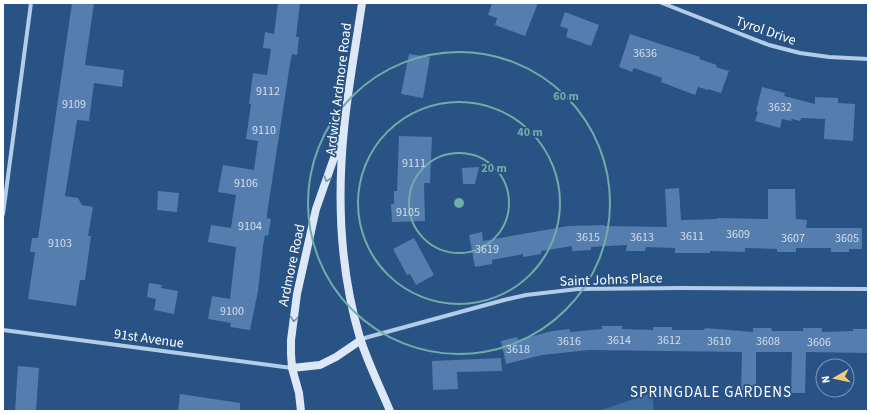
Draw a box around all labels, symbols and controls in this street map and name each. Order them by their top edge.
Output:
street label: Tyrol Drive [733,11,799,51]
street label: Ardwick Ardmore Road [321,22,357,157]
house number: 3636 [633,45,657,62]
house number: 9112 [256,83,280,100]
text: 60 m [553,88,579,105]
house number: 9109 [62,96,86,113]
house number: 3632 [768,99,792,116]
house number: 9110 [252,122,276,139]
text: 40 m [517,124,543,141]
house number: 9111 [402,155,426,172]
text: 20 m [481,160,507,177]
house number: 9106 [234,175,258,192]
one-way arrow [323,175,332,182]
centre of rings [452,196,466,210]
house number: 9105 [396,204,420,221]
house number: 9104 [238,218,262,235]
street label: Ardmore Road [273,222,310,308]
house number: 3609 [726,226,750,243]
house number: 3611 [680,228,704,245]
house number: 3615 [576,229,600,246]
house number: 3613 [630,229,654,246]
house number: 3607 [781,230,805,247]
house number: 3605 [835,230,859,247]
house number: 9103 [48,235,72,252]
house number: 3619 [475,241,499,258]
street label: Saint Johns Place [559,268,663,292]
house number: 9100 [220,303,244,320]
one-way arrow [289,316,298,322]
street label: 91st Avenue [113,324,185,354]
house number: 3614 [607,332,631,349]
house number: 3612 [657,332,681,349]
house number: 3616 [557,333,581,350]
house number: 3610 [707,333,731,350]
house number: 3608 [756,333,780,350]
house number: 3606 [807,334,831,351]
house number: 3618 [506,341,530,358]
north arrow [815,358,855,398]
text: N [818,375,834,384]
district label: SPRINGDALE GARDENS [630,382,792,403]

